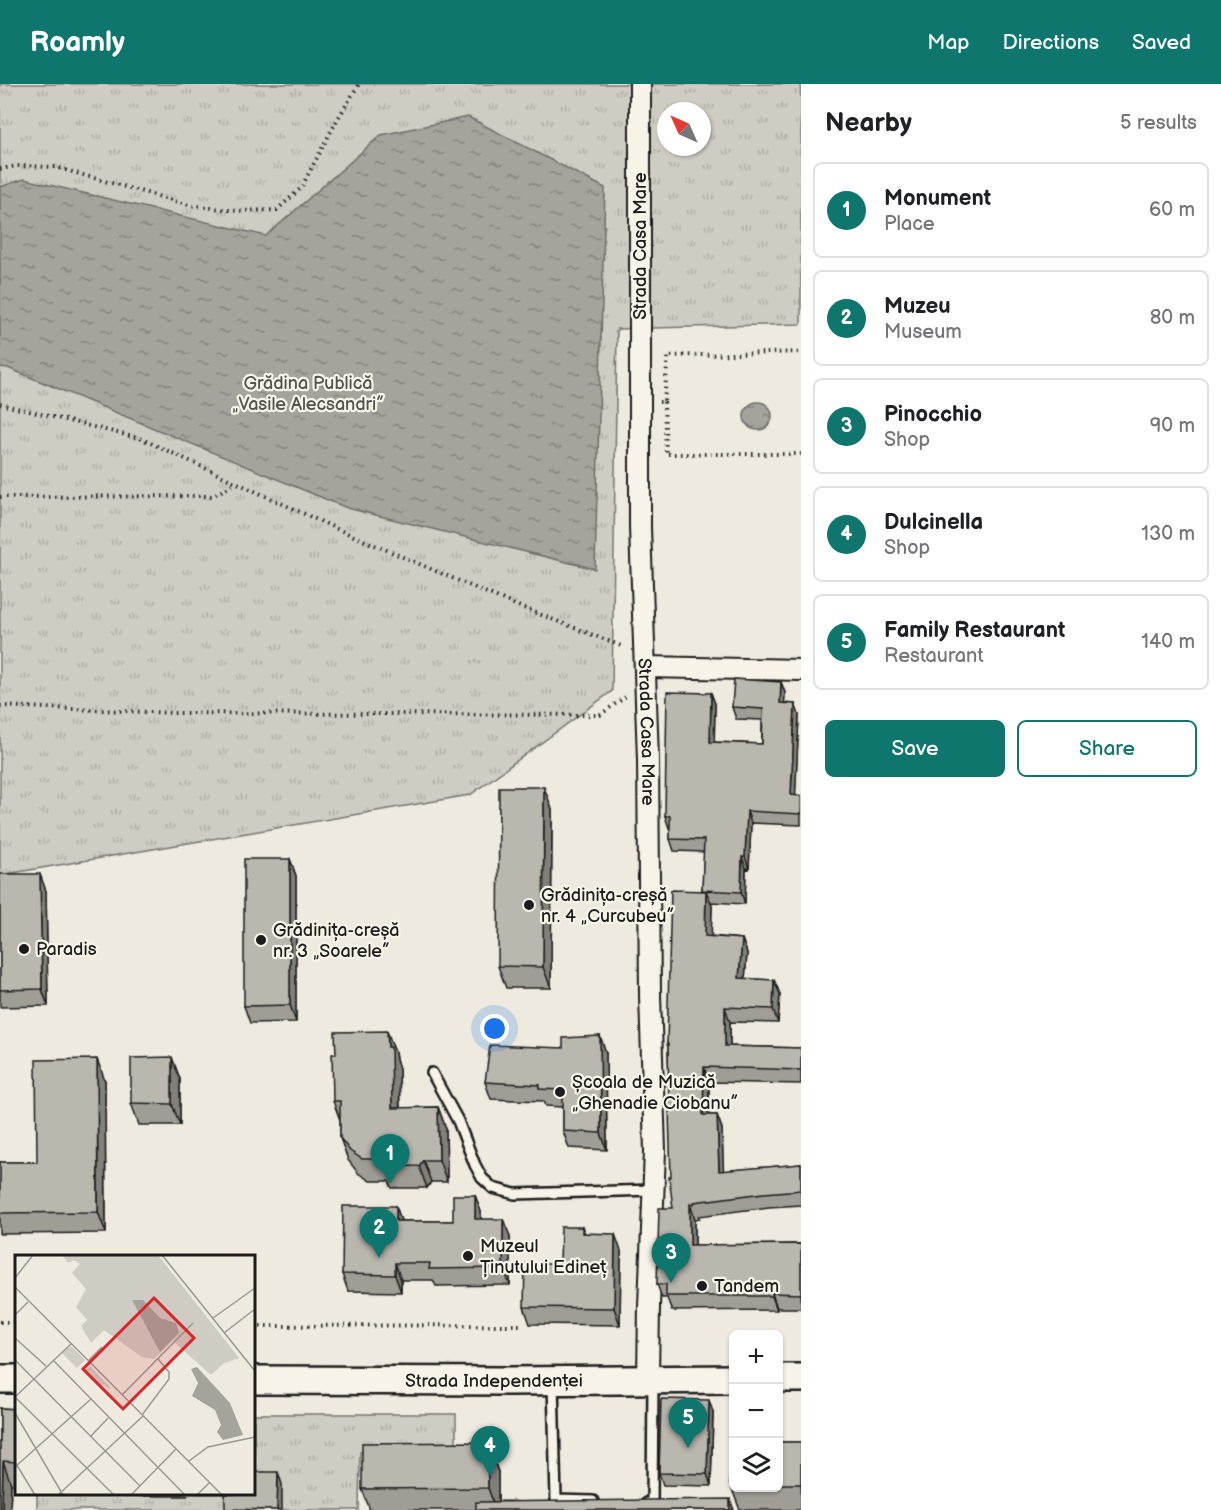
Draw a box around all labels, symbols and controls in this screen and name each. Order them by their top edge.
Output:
text: Roamly [30,26,125,59]
text: Map [927,30,970,55]
text: Directions [1003,30,1099,55]
text: Saved [1132,30,1191,55]
north arrow [657,102,711,156]
text: Nearby [825,108,912,139]
text: 5 results [1120,111,1197,135]
street label: Strada Casa Mare [630,172,651,320]
text: Monument [884,185,991,212]
text: 1 [842,198,851,222]
text: 60 m [1149,198,1195,222]
text: Place [884,212,935,236]
text: Muzeu [884,293,951,320]
text: 2 [841,306,852,330]
text: 80 m [1150,306,1195,330]
text: Museum [884,320,962,344]
park label: Grădina Publică „Vasile Alecsandri” [232,373,384,415]
text: Pinocchio [884,401,982,428]
text: 3 [841,414,852,438]
text: 90 m [1150,414,1195,438]
text: Shop [884,428,930,452]
text: Dulcinella [884,509,983,536]
text: 4 [841,522,852,546]
text: 130 m [1141,522,1195,546]
text: Shop [884,536,930,560]
text: Family Restaurant [884,617,1065,644]
text: 5 [841,630,852,654]
text: 140 m [1141,630,1195,654]
text: Restaurant [884,644,984,668]
street label: Strada Casa Mare [634,658,658,806]
button: Save [825,720,1005,777]
button: Share [1017,720,1197,777]
place label: Grădinița-creșă nr. 4 „Curcubeu” [541,885,674,927]
marker: Grădinița-creșă nr. 4 „Curcubeu” [522,898,536,912]
place label: Grădinița-creșă nr. 3 „Soarele” [273,920,400,962]
marker: Grădinița-creșă nr. 3 „Soarele” [254,933,268,947]
place label: Paradis [36,939,97,960]
marker: Paradis [17,942,31,956]
your location [480,1014,509,1043]
place label: Școala de Muzică „Ghenadie Ciobanu” [572,1072,738,1114]
marker: Școala de Muzică „Ghenadie Ciobanu” [553,1085,567,1099]
pin: 1 [370,1134,410,1184]
pin: 2 [360,1208,398,1258]
pin: 3 [652,1234,690,1283]
place label: Muzeul Ținutului Edineț [480,1236,607,1278]
marker: Muzeul Ținutului Edineț [461,1249,475,1263]
inset map [15,1255,255,1495]
place label: Tandem [714,1276,779,1297]
marker: Tandem [695,1279,709,1293]
map controls [729,1330,783,1492]
button: + [729,1330,783,1384]
street label: Strada Independenței [405,1370,583,1392]
button: − [729,1384,783,1438]
pin: 5 [668,1398,708,1448]
pin: 4 [470,1426,510,1476]
button: layers [729,1438,783,1492]

